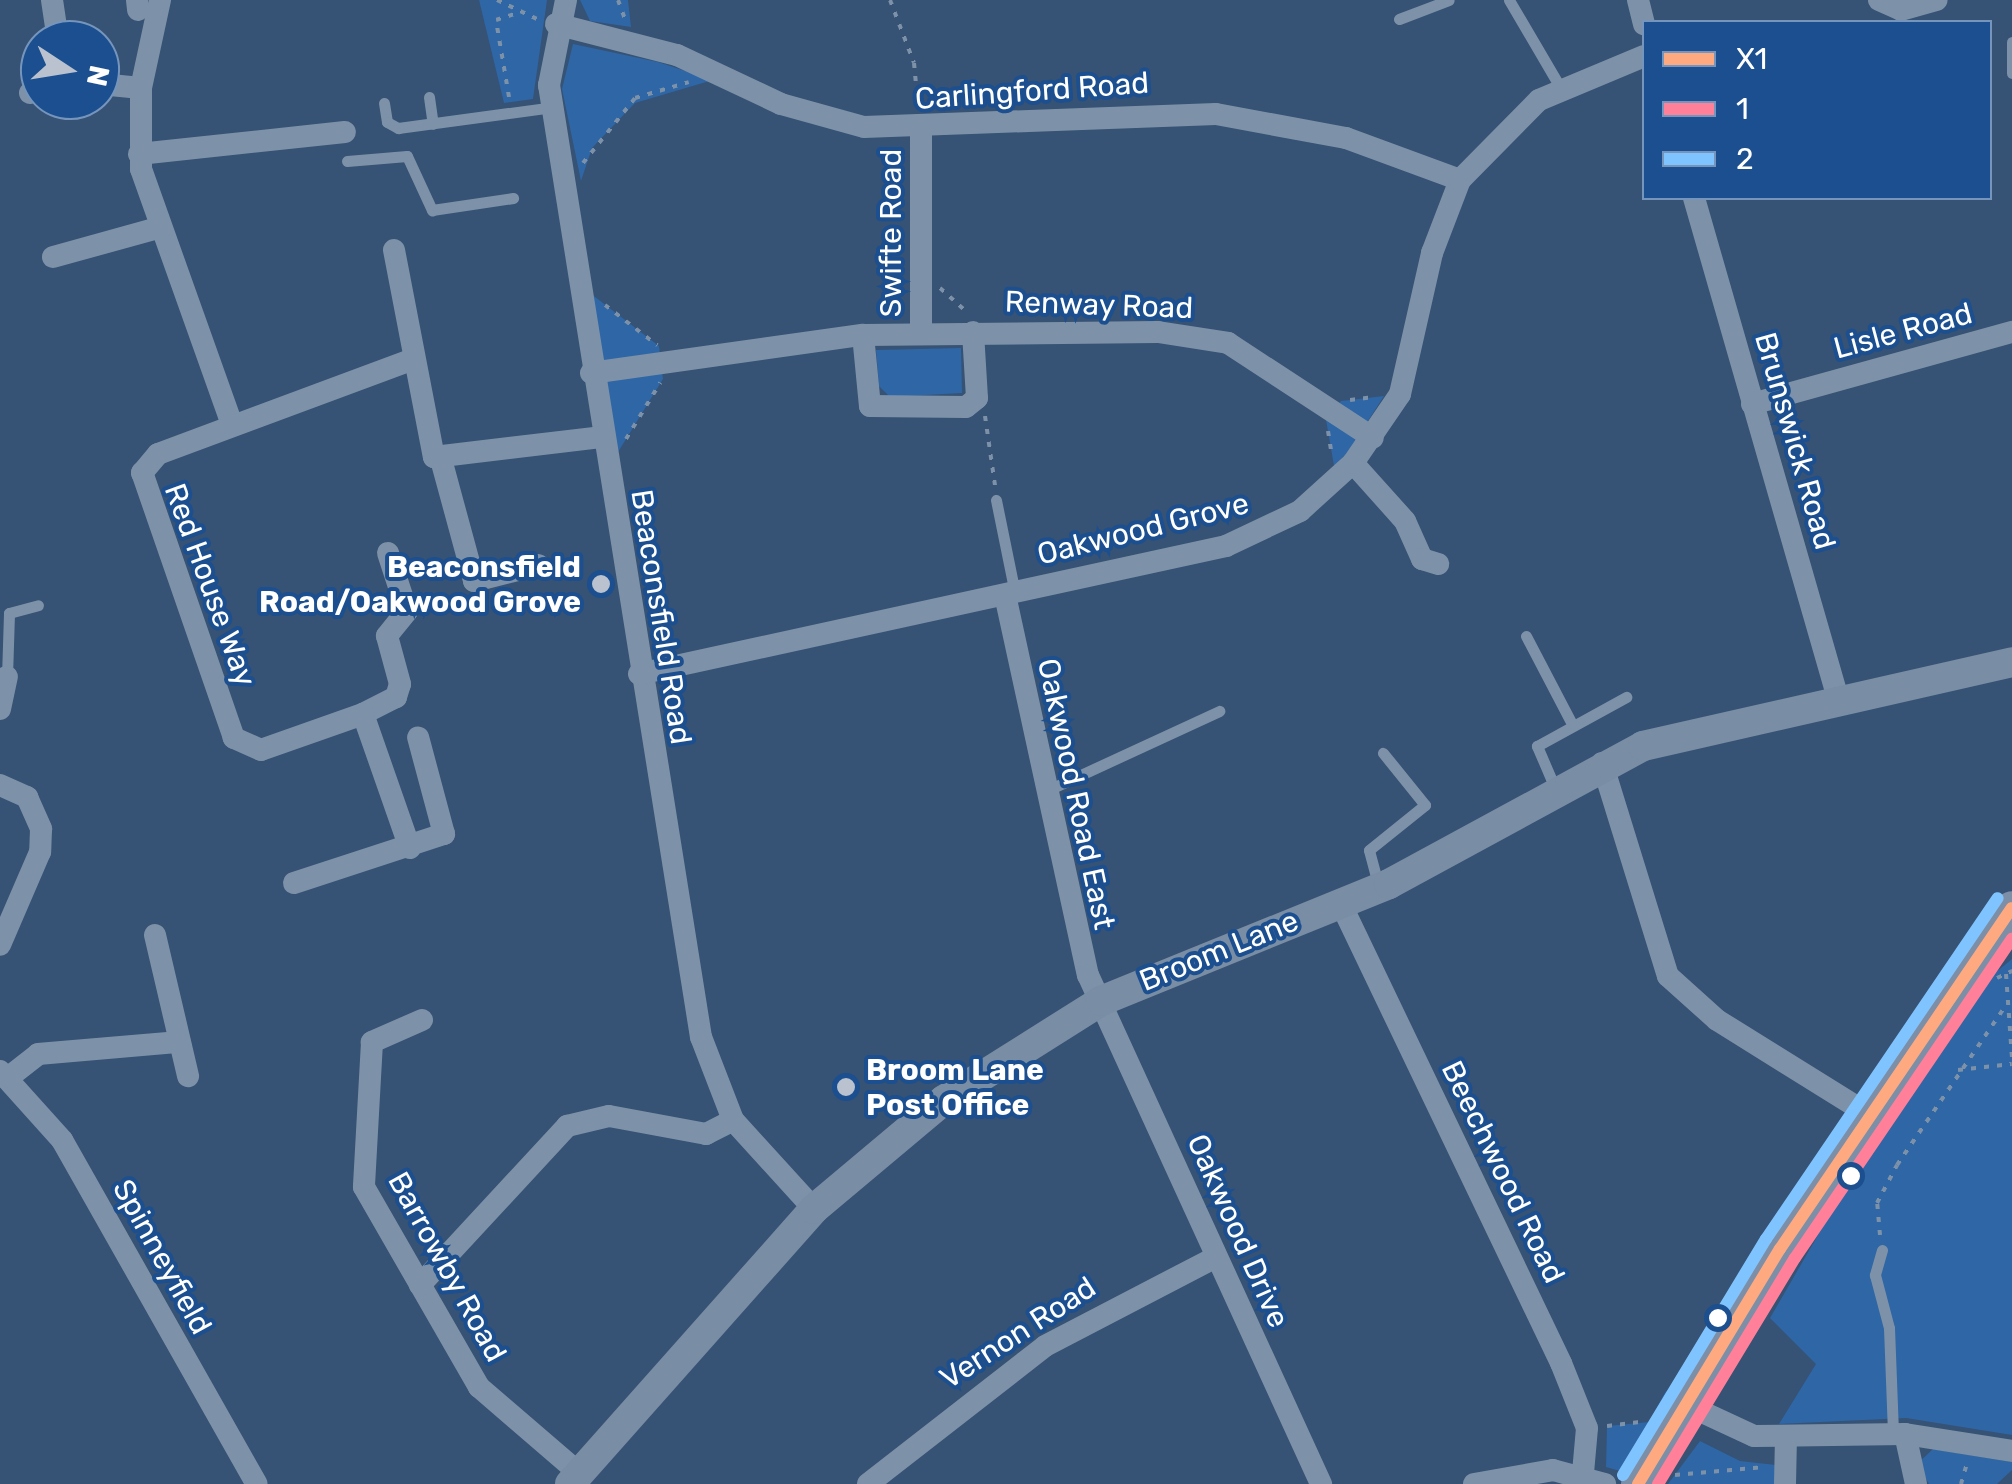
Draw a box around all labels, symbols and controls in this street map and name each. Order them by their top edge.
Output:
north arrow [20,20,120,120]
legend [1642,20,1992,200]
text: X1 [1736,41,1767,77]
text: N [80,63,116,89]
street label: Carlingford Road [914,65,1150,117]
text: 1 [1736,91,1749,127]
text: 2 [1736,141,1754,177]
street label: Swifte Road [873,149,909,317]
street label: Renway Road [1004,284,1194,326]
street label: Lisle Road [1830,295,1976,367]
street label: Brunswick Road [1747,328,1843,554]
street label: Red House Way [157,478,263,692]
street label: Oakwood Grove [1034,485,1252,573]
street label: Beaconsfield Road [623,487,699,747]
place label: Beaconsfield Road/Oakwood Grove [259,549,581,620]
marker: Beaconsfield Road/Oakwood Grove [590,573,612,595]
street label: Oakwood Road East [1030,655,1122,933]
street label: Broom Lane [1134,903,1304,999]
place label: Broom Lane Post Office [866,1052,1044,1122]
street label: Beechwood Road [1434,1055,1572,1289]
marker: Broom Lane Post Office [835,1076,857,1098]
street label: Oakwood Drive [1179,1129,1297,1333]
street label: Barrowby Road [380,1165,514,1369]
unlabelled marker [1841,1166,1861,1186]
street label: Spinneyfield [105,1173,219,1341]
street label: Vernon Road [933,1269,1103,1397]
unlabelled marker [1708,1308,1728,1328]

